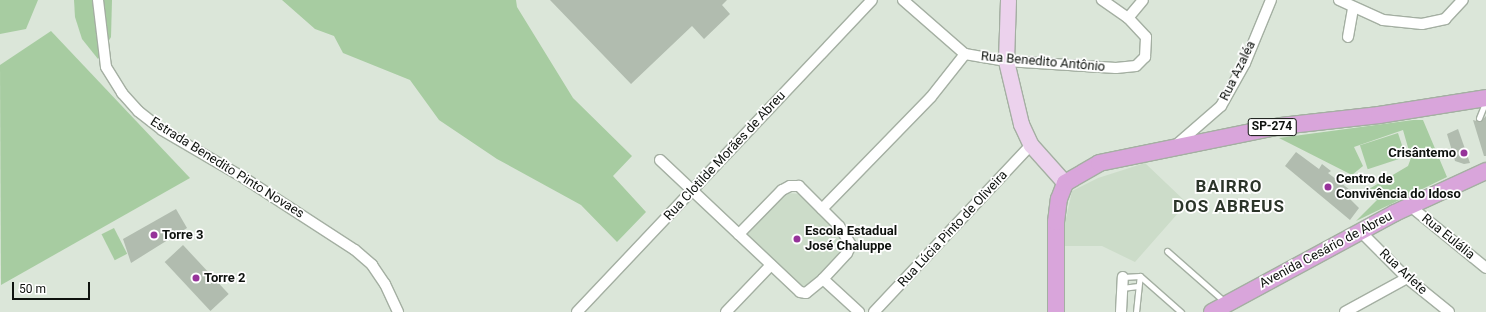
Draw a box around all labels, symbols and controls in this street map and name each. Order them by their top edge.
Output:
street label: Rua Azaléa [1217,39,1259,103]
street label: Rua Benedito Antônio [980,49,1106,75]
street label: Rua Clotilde Morães de Abreu [661,88,789,224]
street label: Estrada Benedito Pinto Novaes [147,114,307,222]
road number: SP-274 [1247,117,1297,137]
place label: Crisântemo [1388,145,1456,161]
marker: Crisântemo [1459,148,1469,158]
street label: Rua Lúcia Pinto de Oliveira [895,168,1011,290]
place label: Centro de Convivência do Idoso [1336,172,1461,203]
district label: BAIRRO DOS ABREUS [1173,177,1285,217]
marker: Centro de Convivência do Idoso [1323,182,1333,192]
street label: Avenida Cesário de Abreu [1257,208,1395,292]
street label: Rua Eulália [1418,211,1478,263]
place label: Escola Estadual José Chaluppe [805,224,897,255]
place label: Torre 3 [162,227,203,243]
marker: Torre 3 [149,230,159,240]
marker: Escola Estadual José Chaluppe [792,234,802,244]
street label: Rua Arlete [1376,246,1430,298]
place label: Torre 2 [204,270,245,286]
marker: Torre 2 [191,273,201,283]
scale bar [14,274,92,300]
text: 50 m [19,282,46,296]

